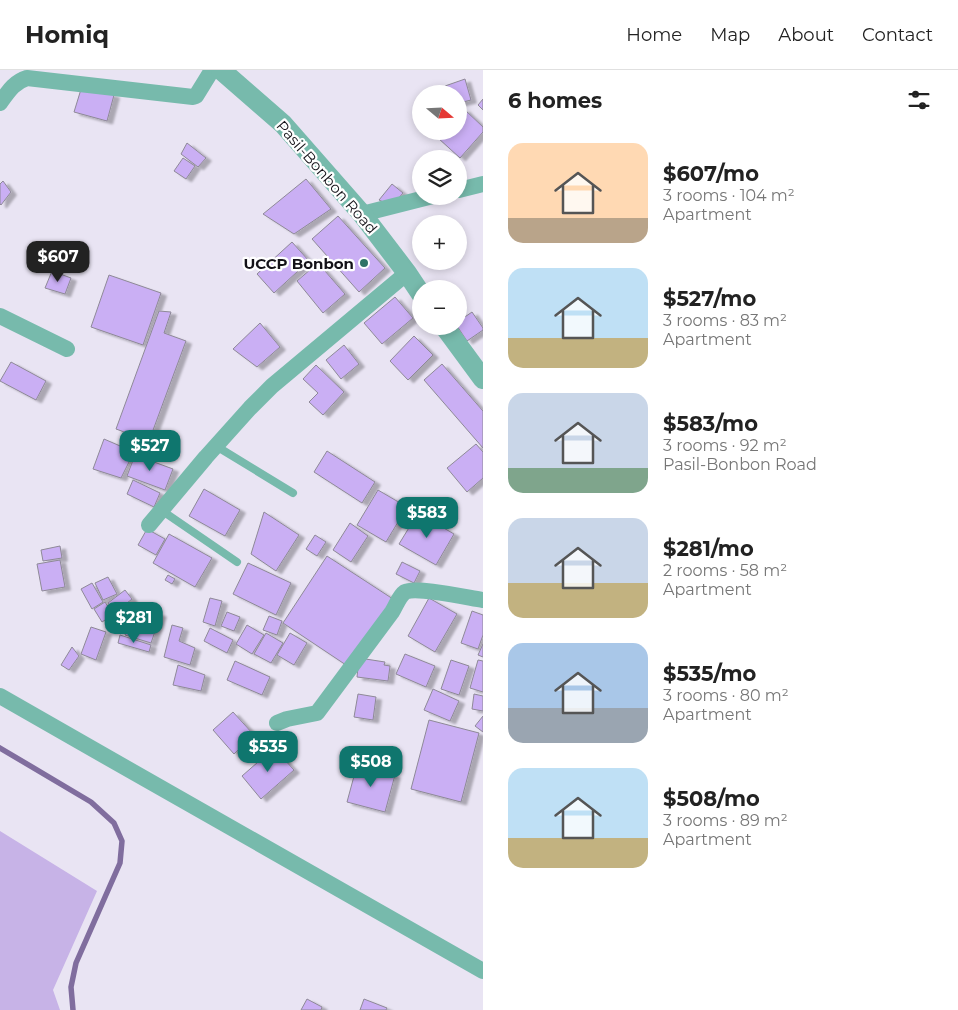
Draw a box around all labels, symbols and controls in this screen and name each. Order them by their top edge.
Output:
text: Homiq [25,20,109,49]
text: Home [626,24,682,46]
text: Map [710,24,750,46]
text: About [778,24,834,46]
text: Contact [862,24,933,46]
north arrow [412,85,468,140]
map controls [412,85,467,335]
icon: filters [905,86,933,114]
text: 6 homes [508,88,602,113]
street label: Pasil-Bonbon Road [273,116,381,238]
button: layers [412,150,467,205]
text: $607/mo [663,161,759,186]
icon: home [548,163,608,223]
text: 3 rooms · 104 m² [663,186,795,205]
text: Apartment [663,205,752,224]
button: + [412,215,467,270]
pin: $607 [28,240,88,283]
text: $607 [37,247,79,266]
place label: UCCP Bonbon [243,254,354,273]
marker: UCCP Bonbon [358,257,370,269]
button: − [412,280,467,335]
text: $527/mo [663,286,756,311]
icon: home [548,288,608,348]
text: 3 rooms · 83 m² [663,311,787,330]
text: Apartment [663,330,752,349]
text: $583/mo [663,411,758,436]
icon: home [548,413,608,473]
pin: $527 [120,430,180,472]
text: $527 [130,436,170,455]
text: 3 rooms · 92 m² [663,436,787,455]
text: Pasil-Bonbon Road [663,455,817,474]
pin: $583 [397,496,457,539]
text: $583 [407,503,447,522]
text: $281/mo [663,536,754,561]
icon: home [548,538,608,598]
text: 2 rooms · 58 m² [663,561,787,580]
text: Apartment [663,580,752,599]
pin: $281 [104,602,164,644]
text: $281 [116,608,152,627]
text: $535/mo [663,661,756,686]
icon: home [548,663,608,723]
text: 3 rooms · 80 m² [663,686,789,705]
text: Apartment [663,705,752,724]
pin: $535 [238,730,298,773]
text: $535 [249,737,287,756]
pin: $508 [341,746,401,788]
text: $508 [350,752,392,771]
text: $508/mo [663,786,760,811]
icon: home [548,788,608,848]
text: 3 rooms · 89 m² [663,811,788,830]
text: Apartment [663,830,752,849]

